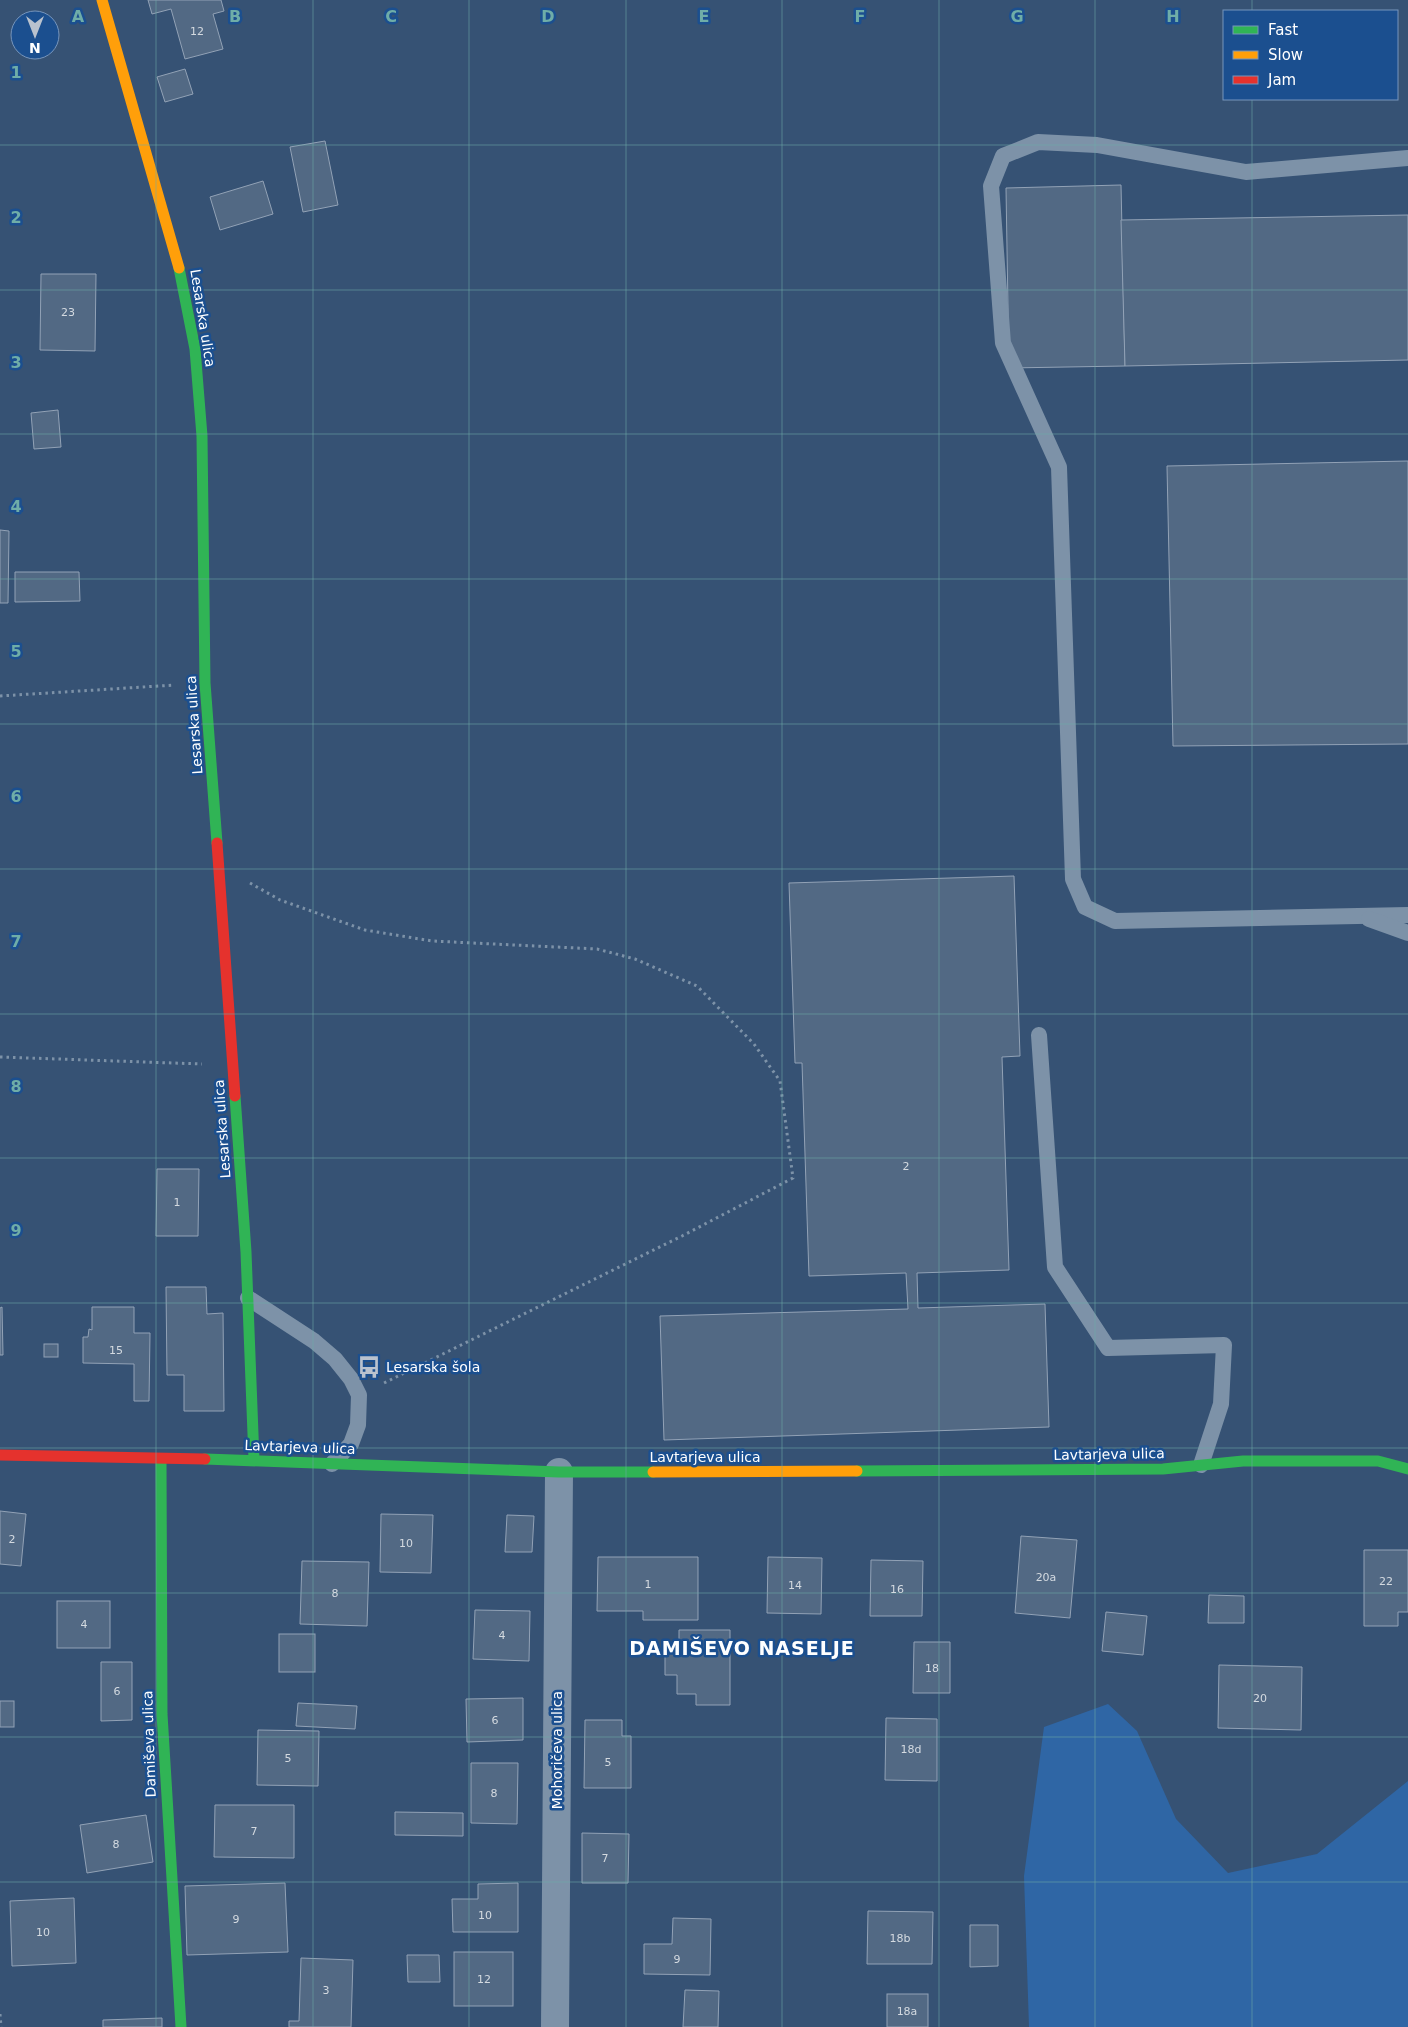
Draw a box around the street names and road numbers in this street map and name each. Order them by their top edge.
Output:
street label: Lesarska ulica [187,268,219,368]
street label: Lesarska ulica [183,675,205,775]
street label: Lesarska ulica [211,1079,233,1179]
street label: Lavtarjeva ulica [244,1437,356,1457]
street label: Lavtarjeva ulica [1053,1445,1165,1463]
street label: Lavtarjeva ulica [649,1449,761,1465]
street label: Damiševa ulica [139,1690,159,1798]
street label: Mohoričeva ulica [549,1691,565,1809]

